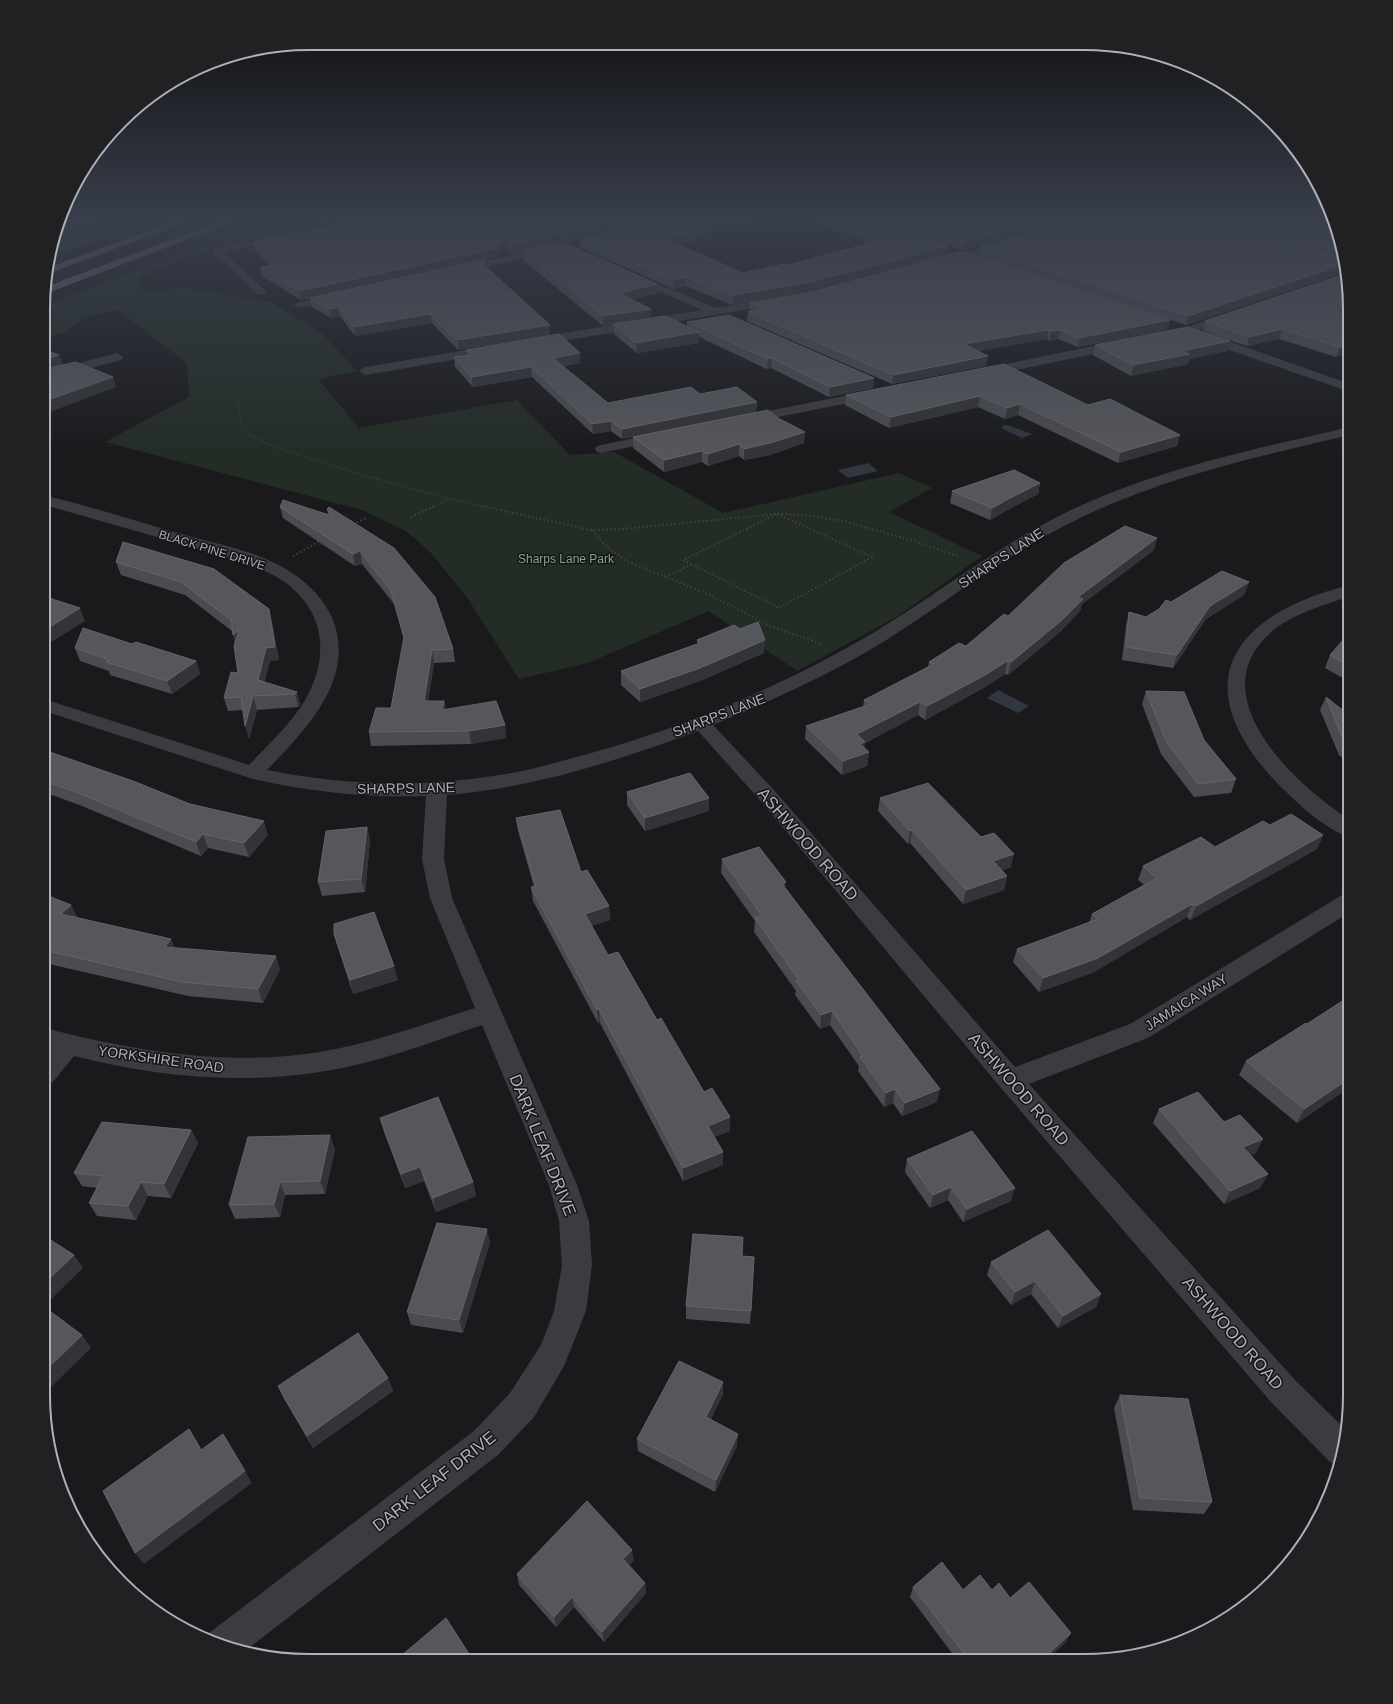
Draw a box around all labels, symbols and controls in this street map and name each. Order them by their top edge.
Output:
street label: SHARPS LANE [956,525,1046,591]
street label: BLACK PINE DRIVE [157,527,267,573]
park label: Sharps Lane Park [518,552,615,566]
street label: SHARPS LANE [670,690,768,740]
street label: SHARPS LANE [357,779,455,797]
street label: ASHWOOD ROAD [753,784,862,905]
street label: JAMAICA WAY [1142,970,1231,1034]
street label: ASHWOOD ROAD [964,1029,1073,1150]
street label: YORKSHIRE ROAD [97,1042,225,1076]
street label: DARK LEAF DRIVE [505,1072,580,1219]
street label: ASHWOOD ROAD [1178,1273,1287,1394]
street label: DARK LEAF DRIVE [369,1427,500,1535]

